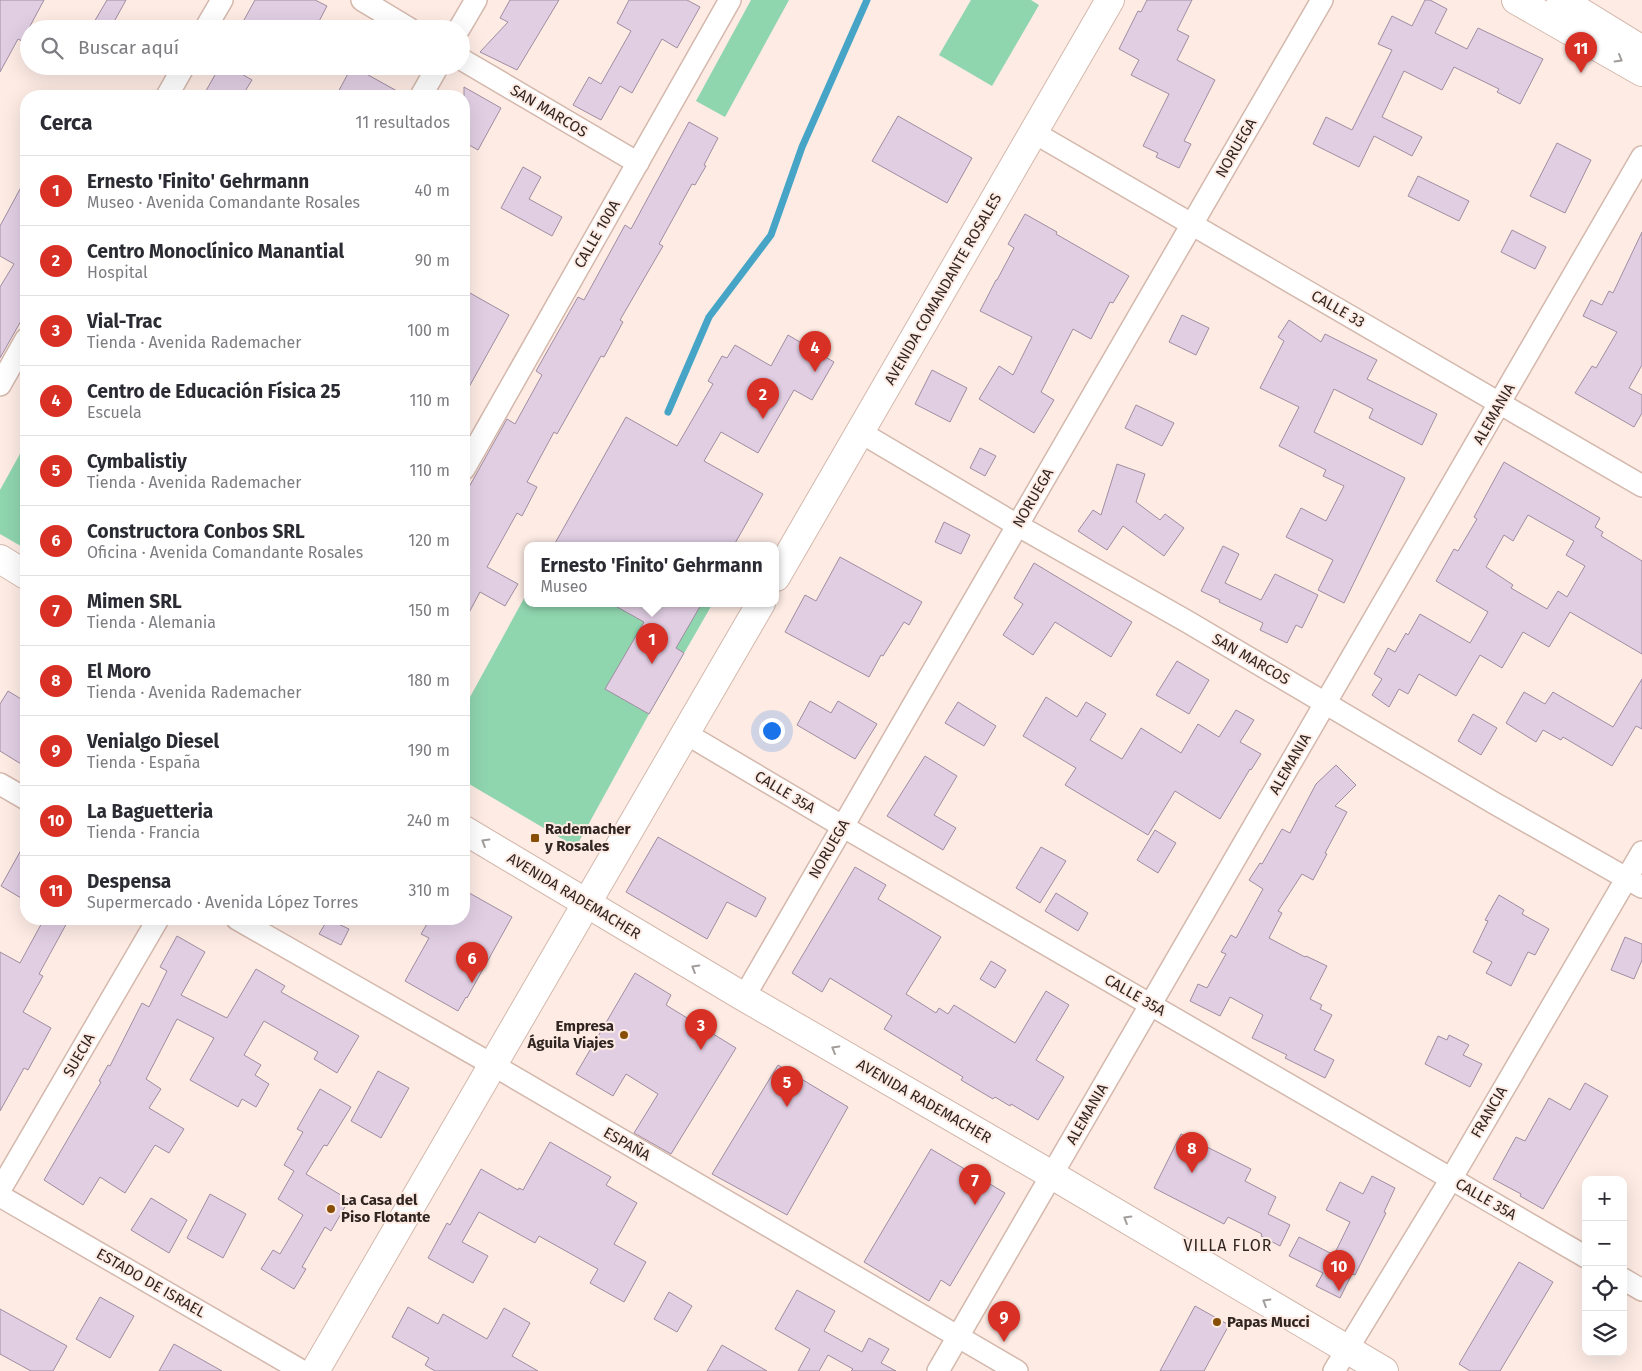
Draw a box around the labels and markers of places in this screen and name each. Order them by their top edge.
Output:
pin: 11 [1565,32,1597,73]
pin: 4 [799,331,831,372]
pin: 2 [747,378,779,419]
pin: 1 [636,623,668,664]
place label: Rademacher y Rosales [544,820,632,855]
marker: Rademacher y Rosales [529,832,541,844]
pin: 6 [456,942,488,983]
pin: 3 [685,1009,717,1050]
place label: Empresa Águila Viajes [526,1017,614,1052]
marker: Empresa Águila Viajes [618,1029,630,1041]
pin: 5 [771,1066,803,1107]
pin: 8 [1176,1132,1208,1173]
pin: 7 [959,1164,991,1205]
place label: La Casa del Piso Flotante [341,1191,430,1226]
marker: La Casa del Piso Flotante [325,1203,337,1215]
pin: 10 [1323,1250,1355,1291]
pin: 9 [988,1301,1020,1342]
place label: Papas Mucci [1227,1313,1310,1331]
marker: Papas Mucci [1211,1316,1223,1328]

